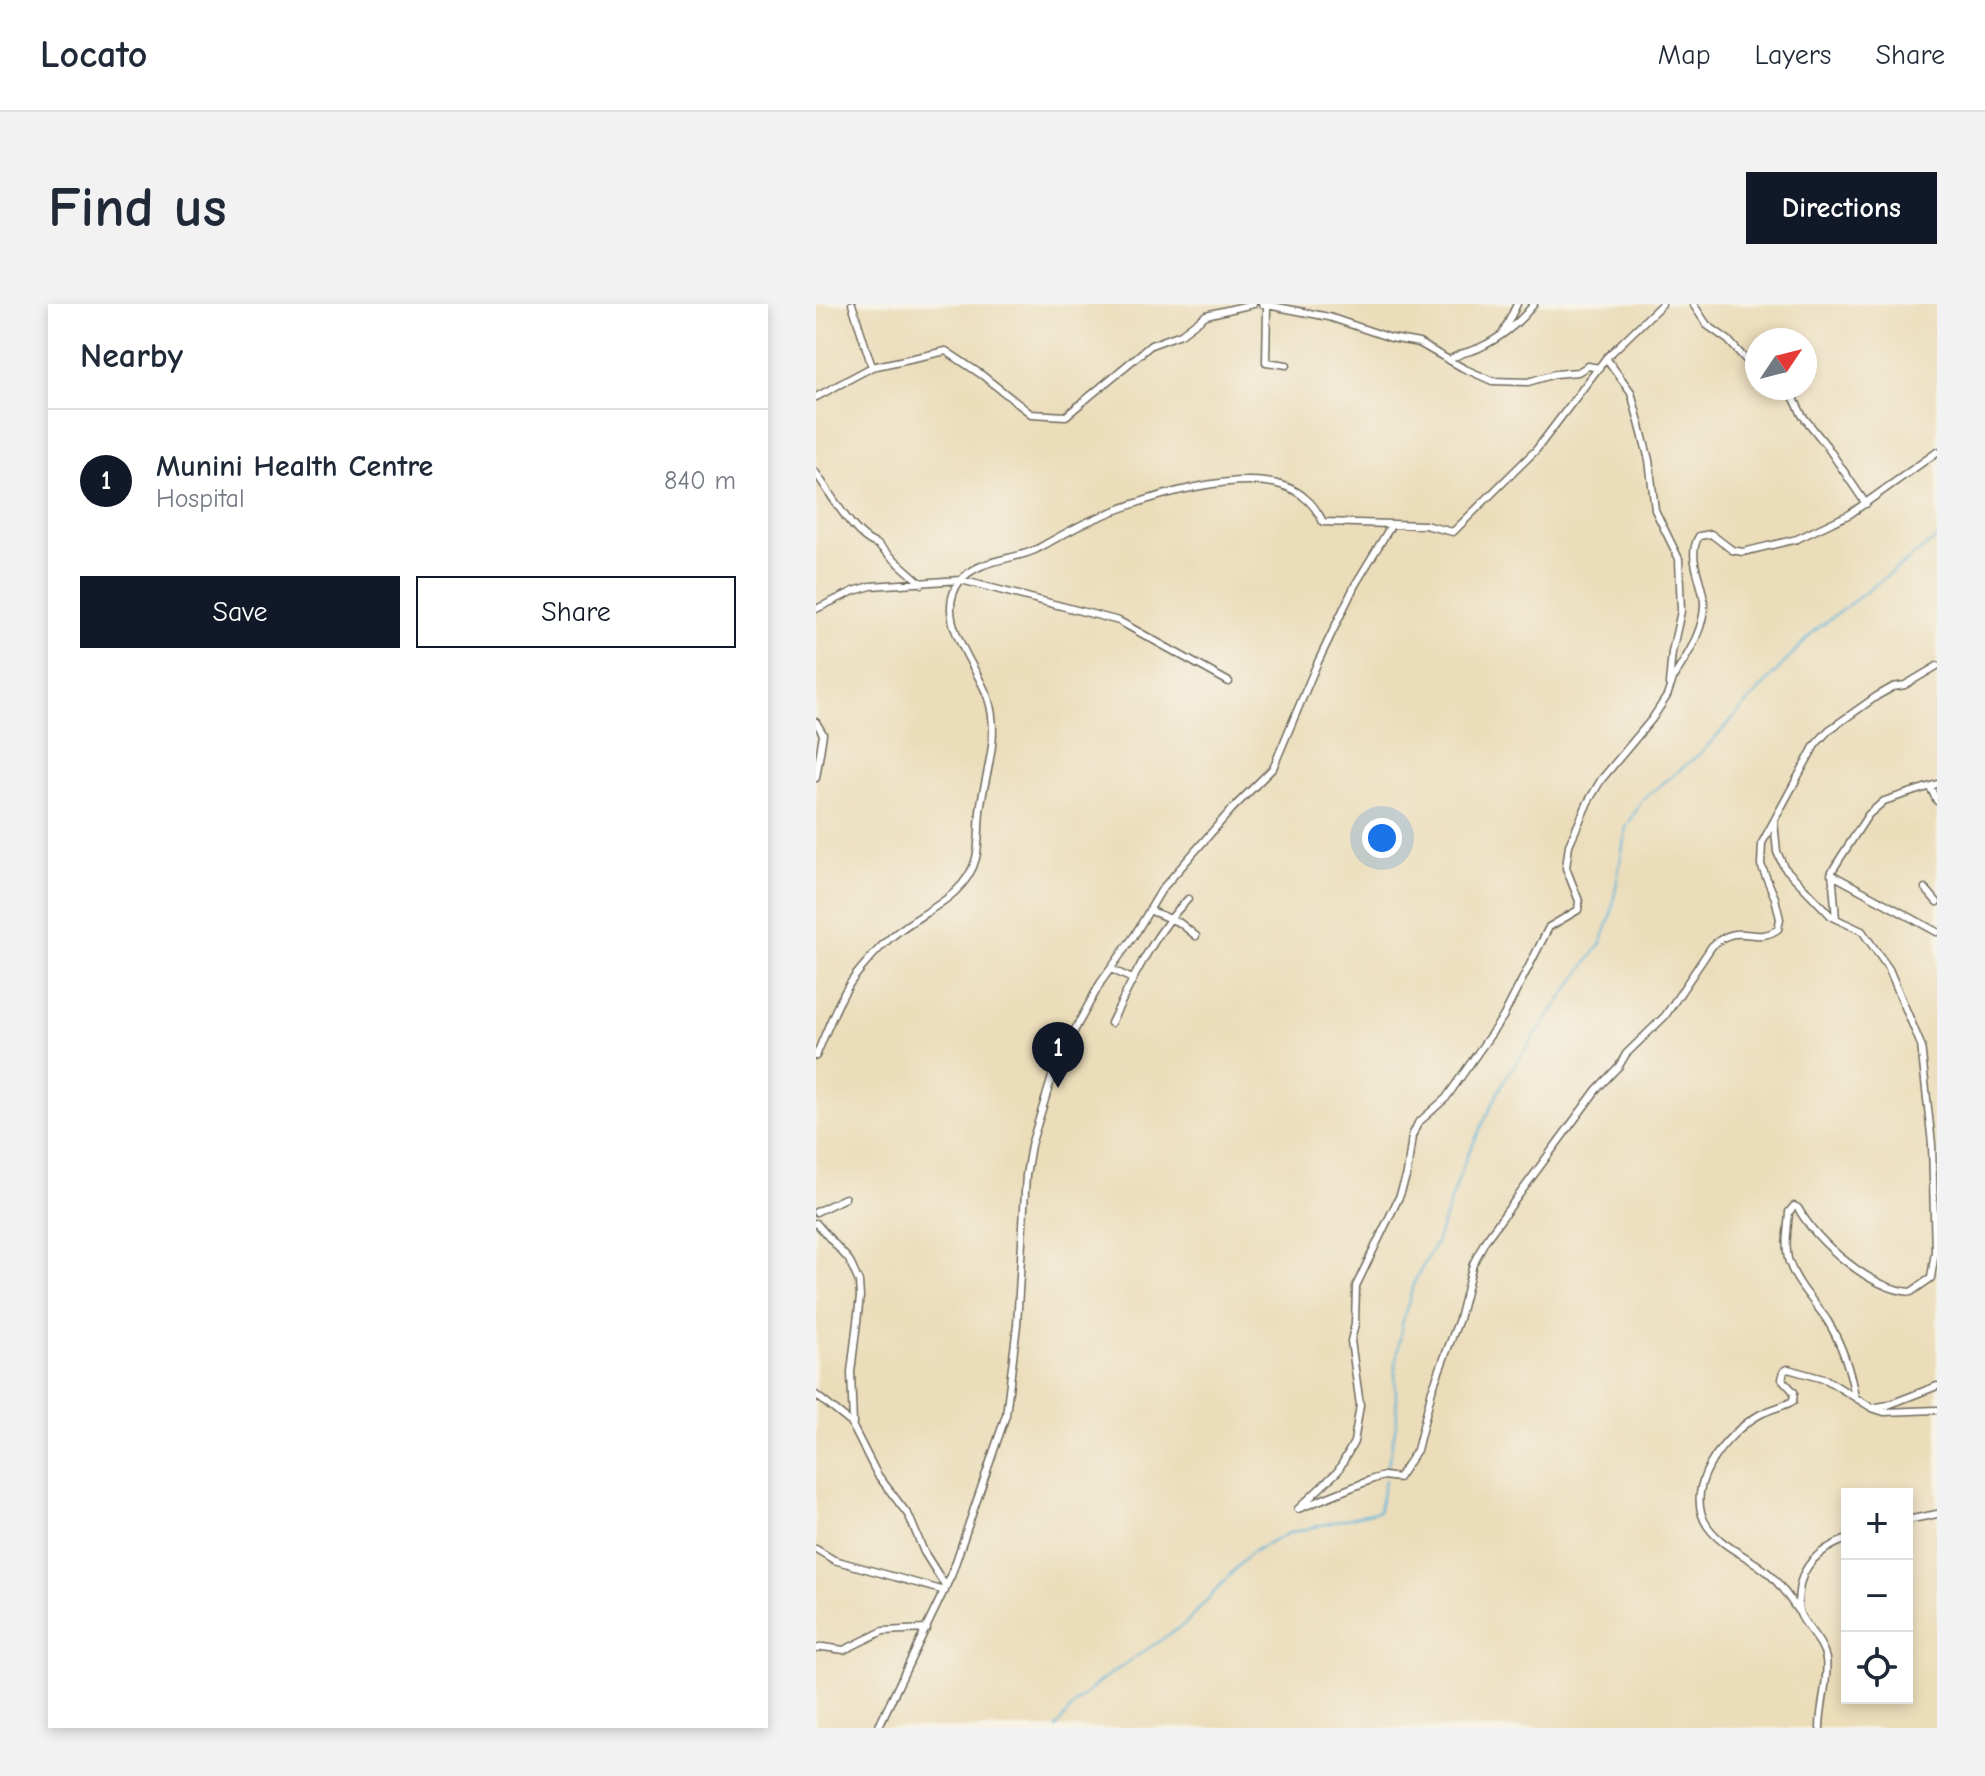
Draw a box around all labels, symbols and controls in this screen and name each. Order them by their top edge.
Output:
text: Locato [40,33,148,77]
text: Map [1658,39,1711,71]
text: Layers [1755,39,1831,71]
text: Share [1875,39,1945,71]
button: Directions [1746,172,1937,244]
text: Find us [48,176,227,240]
north arrow [1745,328,1817,400]
text: Nearby [80,336,183,376]
text: Munini Health Centre [156,449,433,484]
text: 1 [101,466,111,496]
text: 840 m [664,466,736,496]
text: Hospital [156,484,245,514]
button: Save [80,576,400,648]
button: Share [416,576,736,648]
your location [1362,818,1402,858]
pin: 1 [1032,1022,1084,1088]
map controls [1841,1488,1913,1704]
button: + [1841,1488,1913,1560]
button: − [1841,1560,1913,1632]
button: locate [1841,1632,1913,1704]

